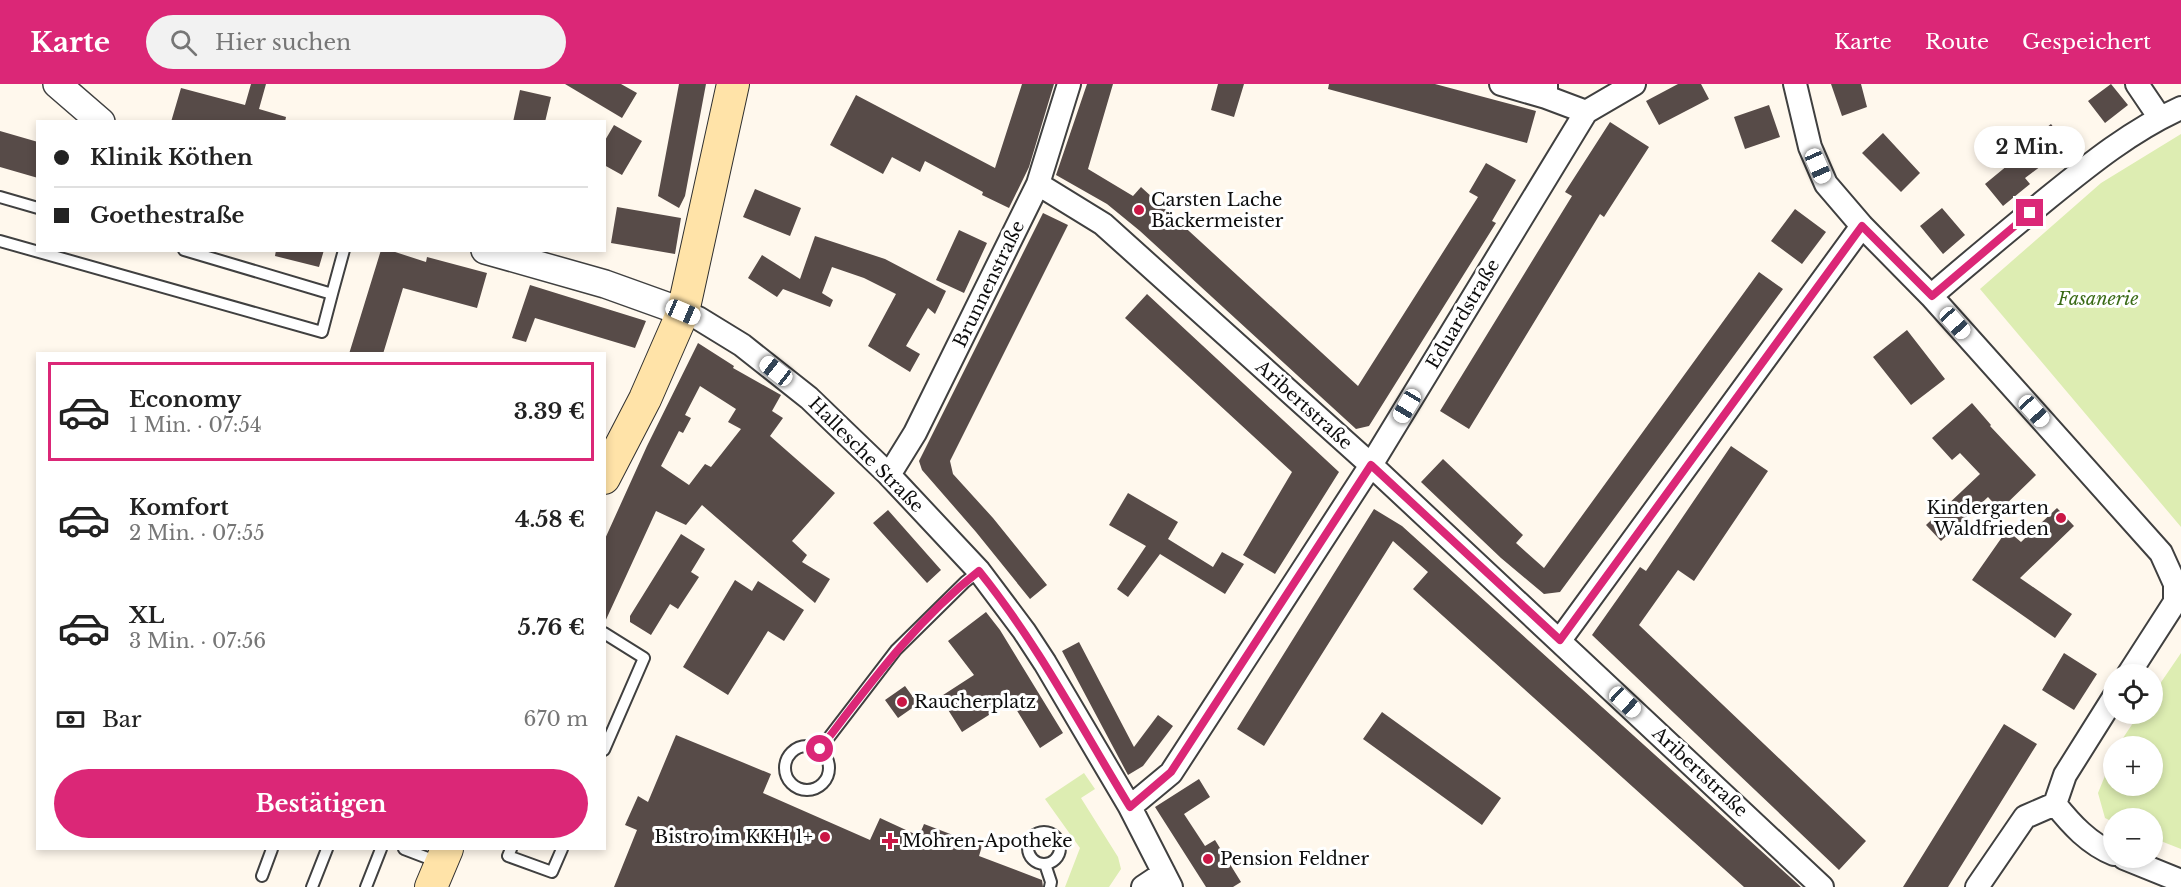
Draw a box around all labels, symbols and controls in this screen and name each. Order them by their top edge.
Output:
search box [146,15,566,69]
text: Karte [30,25,110,60]
icon: search [167,26,200,59]
text: Hier suchen [215,29,351,56]
text: Karte [1834,29,1892,55]
text: Route [1925,29,1989,55]
text: Gespeichert [2022,29,2151,55]
callout: 2 Min. [1974,126,2086,168]
text: 2 Min. [1995,135,2064,159]
text: Klinik Köthen [90,144,253,171]
car [1802,146,1834,186]
place label: Carsten Lache Bäckermeister [1151,189,1284,232]
route end [2016,199,2043,226]
text: Goethestraße [90,202,244,229]
marker: Carsten Lache Bäckermeister [1132,203,1146,217]
street label: Brunnenstraße [949,217,1029,351]
street label: Eduardstraße [1422,255,1504,373]
park label: Fasanerie [2057,288,2138,310]
car [663,297,703,327]
car [1936,304,1974,342]
car [756,353,796,389]
street label: Aribertstraße [1250,355,1357,454]
icon: car [57,385,111,439]
text: Economy [129,386,241,413]
car [1390,386,1424,426]
car [2015,392,2053,430]
street label: Hallesche Straße [804,393,928,517]
text: 3.39 € [514,398,585,425]
text: 1 Min. · 07:54 [129,413,262,437]
icon: car [57,493,111,547]
text: Komfort [129,494,229,521]
place label: Kindergarten Waldfrieden [1927,497,2049,540]
text: 4.58 € [515,506,585,533]
marker: Kindergarten Waldfrieden [2054,511,2068,525]
text: 2 Min. · 07:55 [129,521,265,545]
icon: car [57,601,111,655]
text: XL [129,602,164,629]
text: 5.76 € [518,614,585,641]
text: 3 Min. · 07:56 [129,629,266,653]
map controls [2103,664,2163,868]
button: locate [2103,664,2163,724]
car [1606,683,1644,721]
place label: Raucherplatz [914,691,1036,713]
marker: Raucherplatz [895,695,909,709]
icon: cash [54,703,87,736]
text: Bar [102,706,142,733]
text: 670 m [524,707,588,731]
street label: Aribertstraße [1647,722,1752,822]
route start [806,735,833,762]
button: + [2103,736,2163,796]
button: Bestätigen [54,769,588,838]
button: − [2103,808,2163,868]
place label: Bistro im KKH 1+ [654,826,813,848]
marker: Bistro im KKH 1+ [818,830,832,844]
place label: Mohren-Apotheke [902,830,1073,852]
marker: Mohren-Apotheke [883,834,897,848]
place label: Pension Feldner [1220,848,1370,870]
marker: Pension Feldner [1201,852,1215,866]

